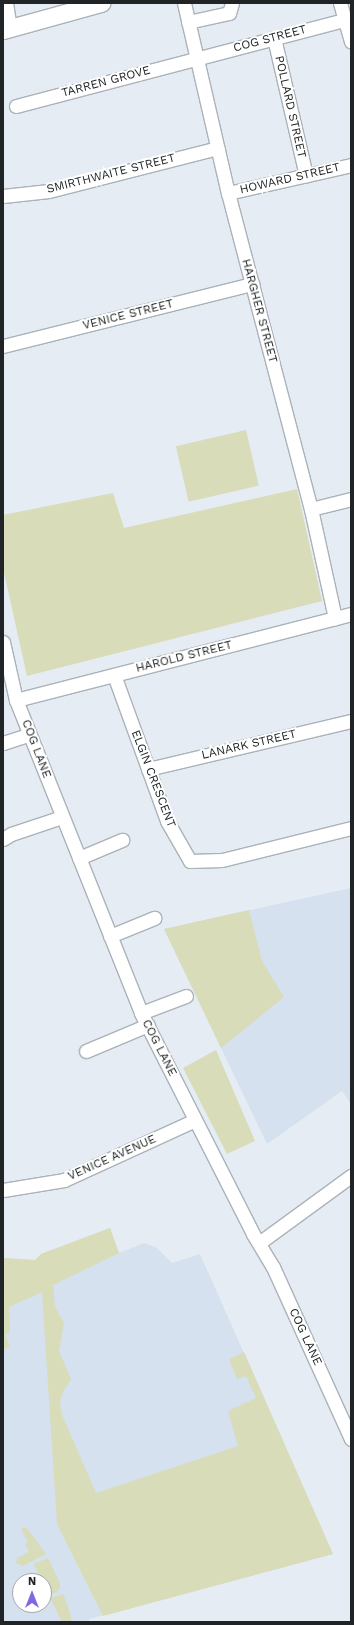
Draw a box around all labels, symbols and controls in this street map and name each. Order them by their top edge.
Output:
street label: COG STREET [232,22,308,56]
street label: POLLARD STREET [271,55,309,159]
street label: TARREN GROVE [60,63,152,101]
street label: SMIRTHWAITE STREET [45,151,177,197]
street label: HOWARD STREET [238,160,342,198]
street label: HARGHER STREET [238,257,280,365]
street label: VENICE STREET [81,297,175,333]
street label: HAROLD STREET [134,638,234,676]
street label: COG LANE [18,718,54,780]
street label: LANARK STREET [200,727,298,763]
street label: ELGIN CRESCENT [128,728,178,830]
street label: COG LANE [139,1017,179,1079]
street label: VENICE AVENUE [66,1132,158,1184]
street label: COG LANE [285,1306,325,1368]
north arrow [12,1573,52,1613]
text: N [28,1575,36,1588]

